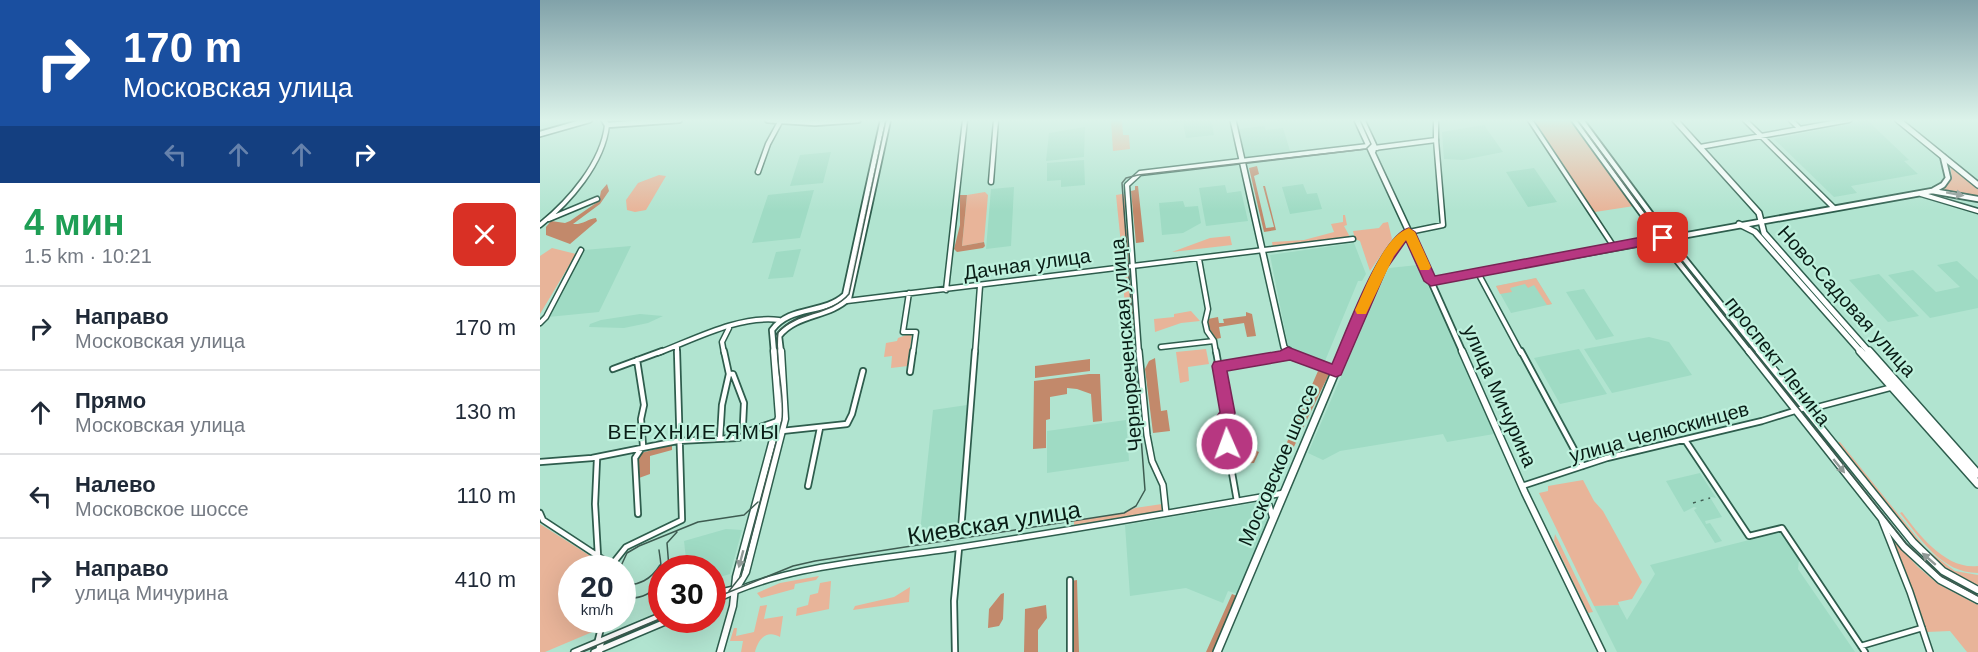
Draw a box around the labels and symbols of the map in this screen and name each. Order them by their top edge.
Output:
one-way arrow [1946,190,1965,199]
pin [1637,212,1688,263]
street label: Ново-Садовая улица [1774,221,1921,382]
street label: Чернореченская улица [1106,237,1146,452]
street label: Дачная улица [962,244,1093,284]
street label: проспект Ленина [1721,292,1836,430]
street label: улица Мичурина [1459,322,1542,471]
street label: Московское шоссе [1234,381,1322,549]
street label: улица Челюскинцев [1567,397,1751,467]
position arrow [1195,412,1259,476]
district label: ВЕРХНИЕ ЯМЫ [608,420,780,443]
one-way arrow [1833,458,1845,473]
street label: Киевская улица [905,495,1083,550]
one-way arrow [736,550,745,568]
one-way arrow [1922,553,1937,566]
speed limit sign: 30 [648,555,726,633]

